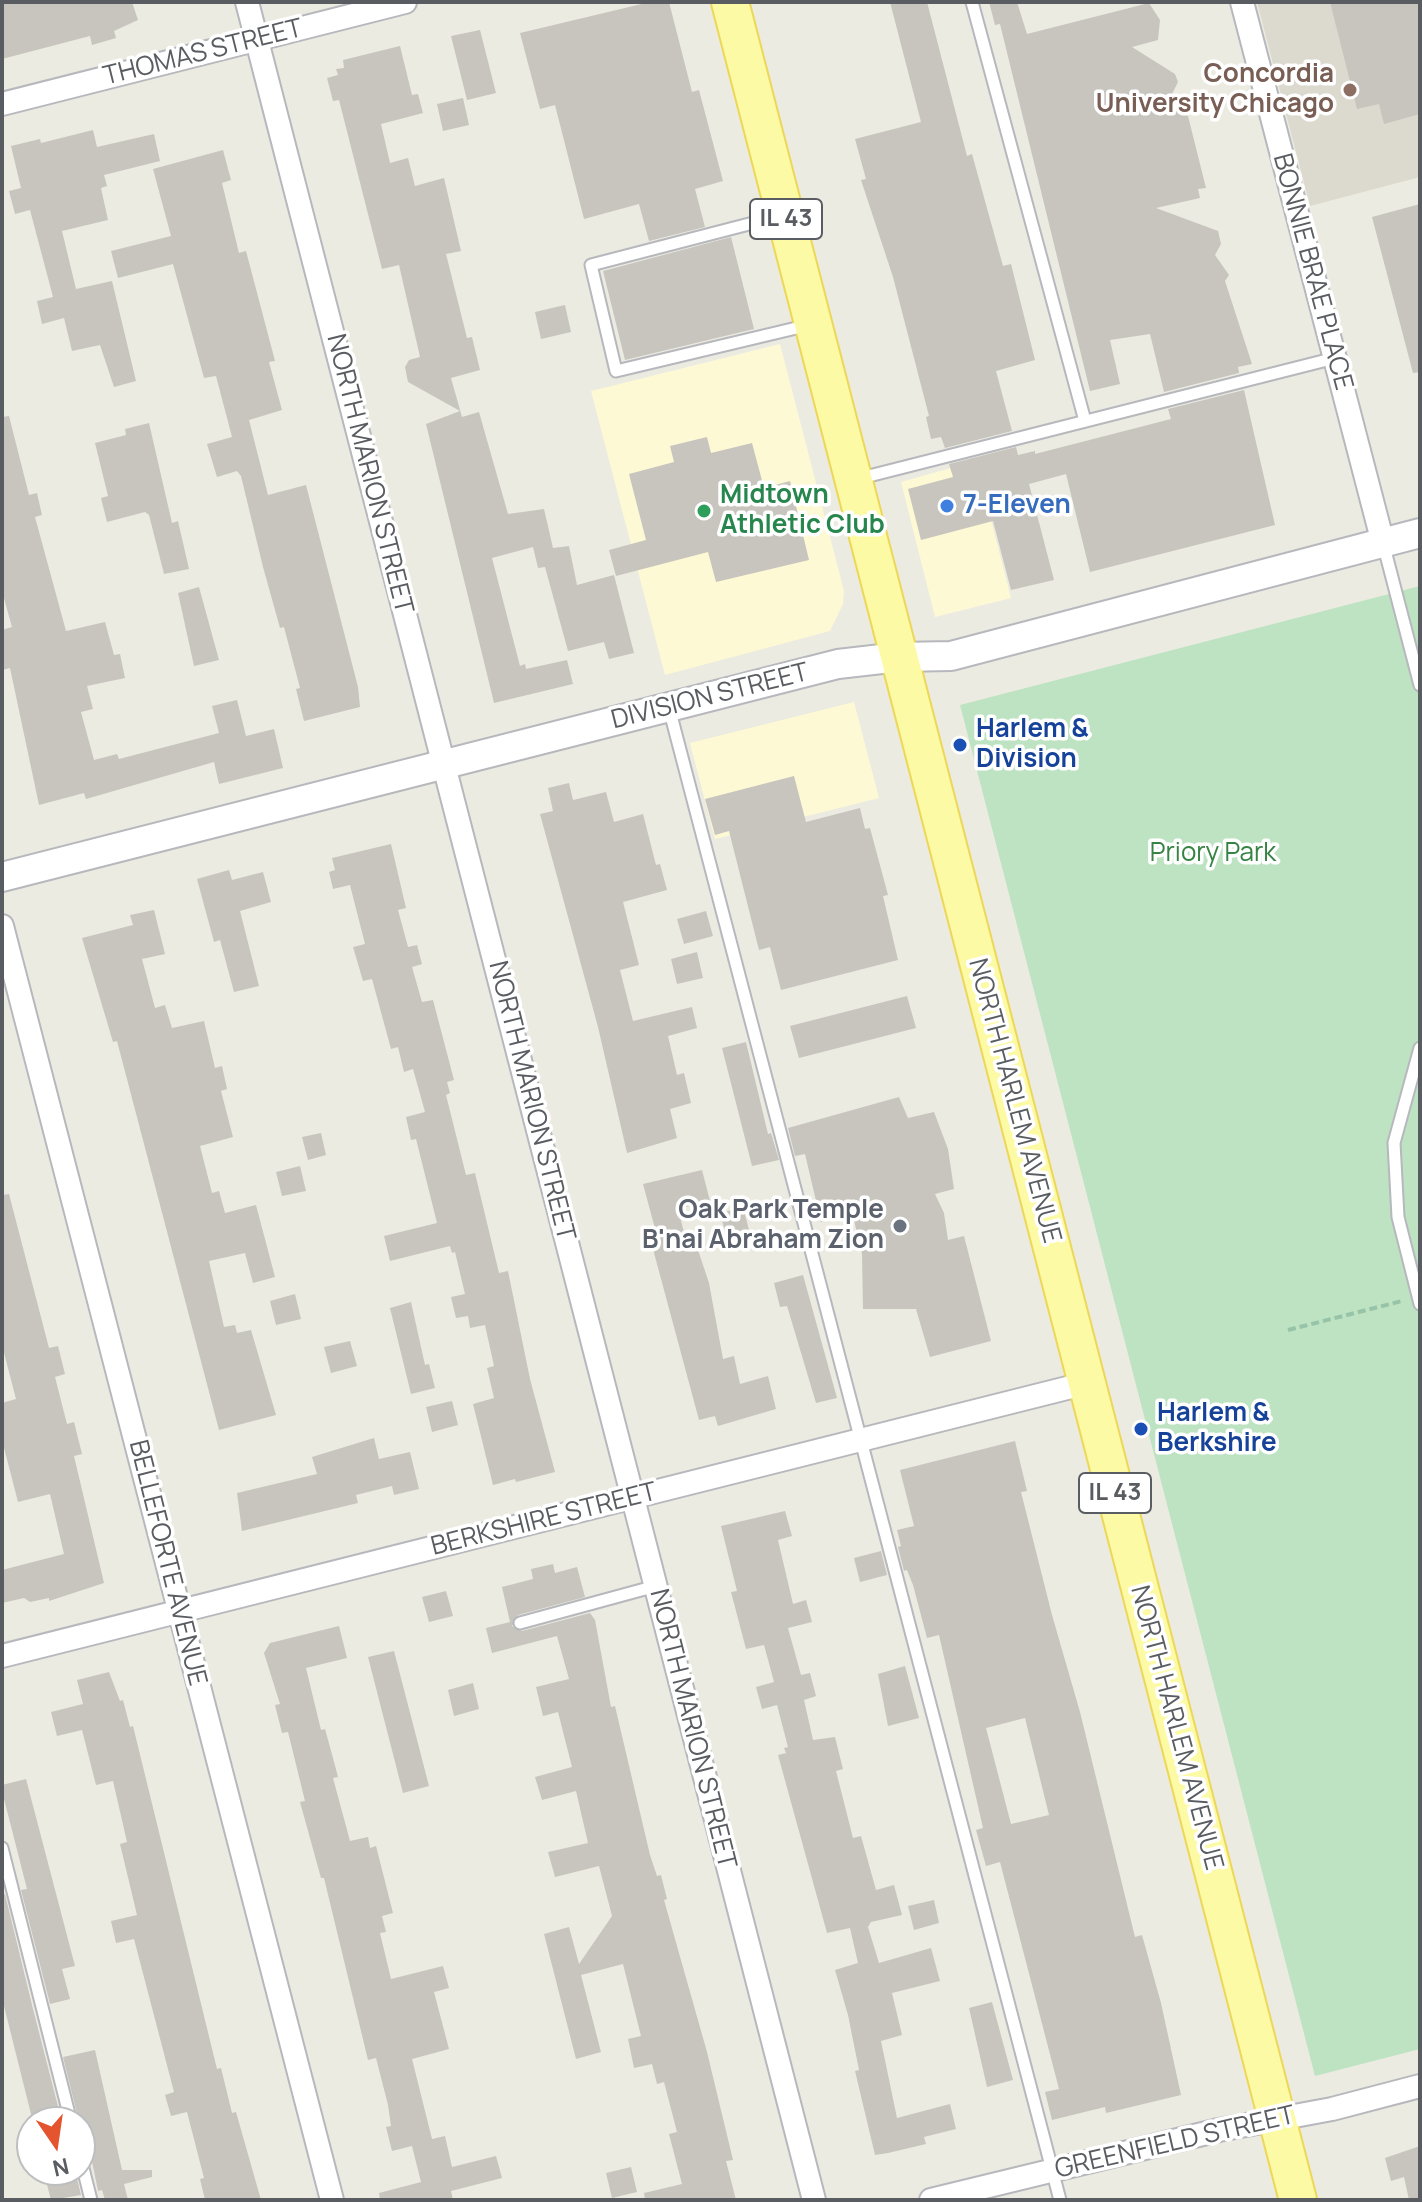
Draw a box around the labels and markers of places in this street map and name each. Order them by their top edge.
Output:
place label: Concordia University Chicago [1096,59,1334,120]
marker: Concordia University Chicago [1341,81,1359,99]
place label: Midtown Athletic Club [720,480,885,542]
place label: 7-Eleven [963,490,1071,522]
marker: 7-Eleven [938,497,956,515]
marker: Midtown Athletic Club [695,502,713,520]
place label: Harlem & Division [976,714,1089,776]
marker: Harlem & Division [951,736,969,754]
place label: Oak Park Temple B'nai Abraham Zion [642,1195,884,1256]
marker: Oak Park Temple B'nai Abraham Zion [891,1217,909,1235]
place label: Harlem & Berkshire [1157,1398,1277,1460]
marker: Harlem & Berkshire [1132,1420,1150,1438]

